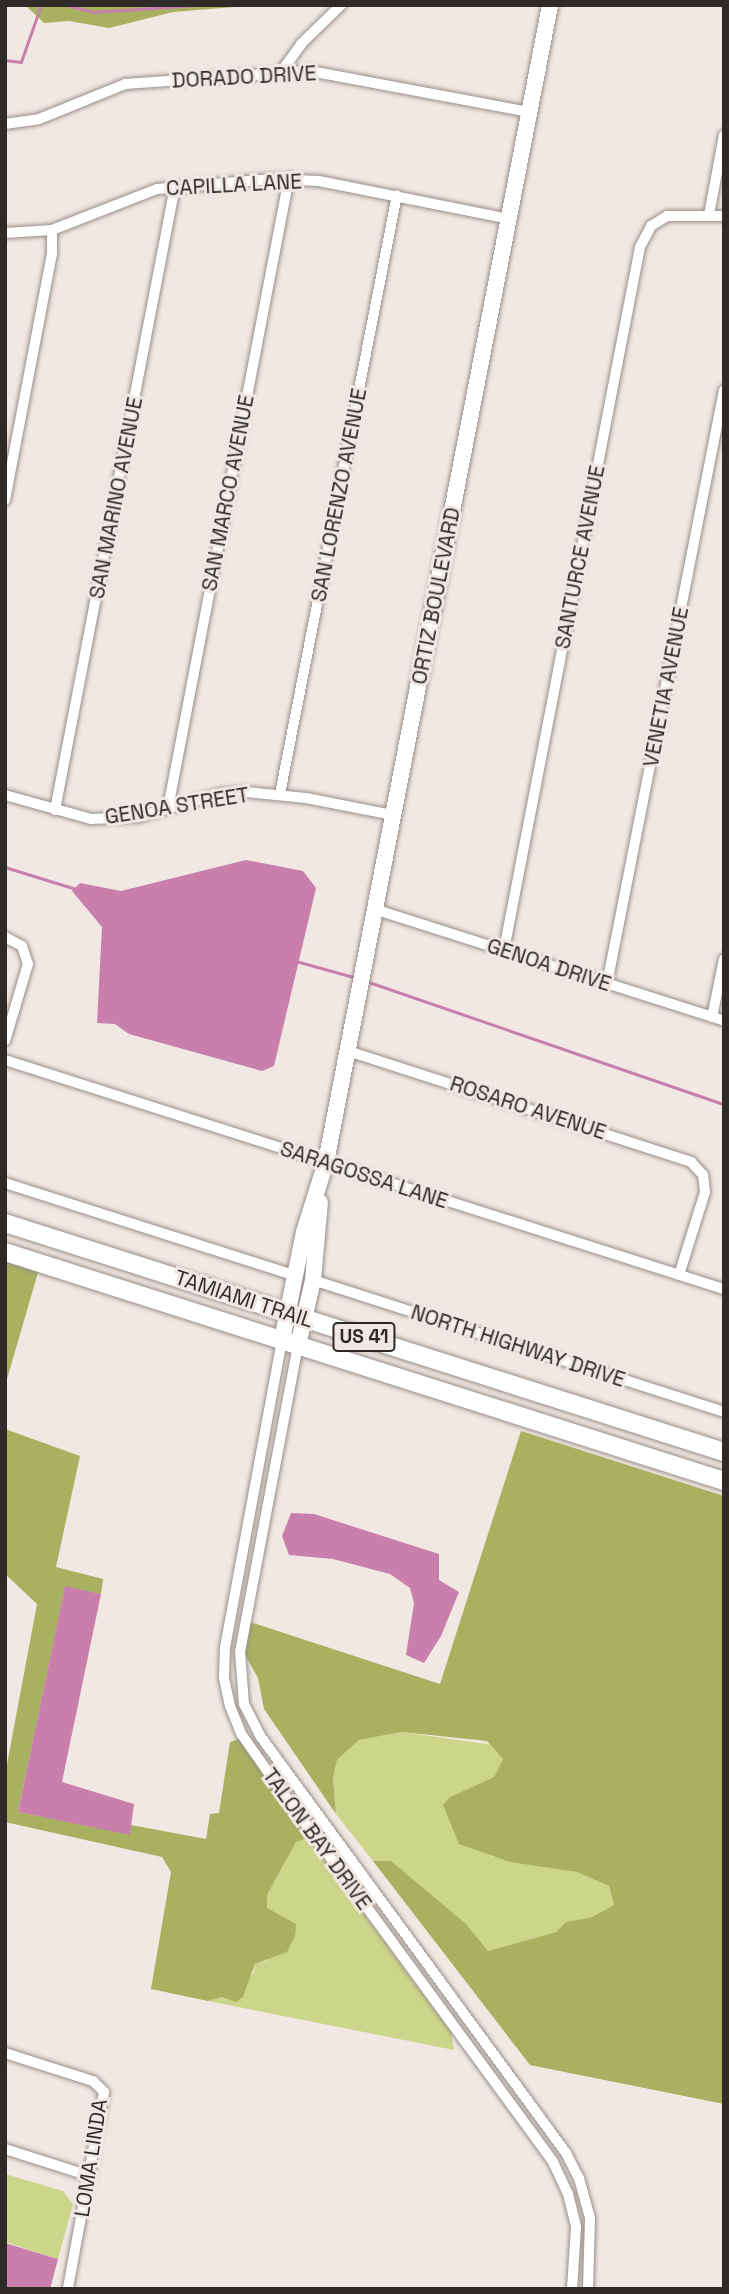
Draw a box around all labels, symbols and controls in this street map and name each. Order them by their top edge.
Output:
street label: DORADO DRIVE [171,61,317,93]
street label: CAPILLA LANE [165,169,303,201]
street label: SAN LORENZO AVENUE [306,386,372,604]
street label: SAN MARCO AVENUE [197,393,259,593]
street label: SAN MARINO AVENUE [84,395,148,601]
street label: SANTURCE AVENUE [550,463,610,651]
street label: ORTIZ BOULEVARD [406,505,466,687]
street label: VENETIA AVENUE [638,604,694,770]
street label: GENOA STREET [103,782,251,830]
street label: GENOA DRIVE [484,933,614,997]
street label: ROSARO AVENUE [447,1071,609,1145]
street label: SARAGOSSA LANE [277,1136,451,1214]
street label: TAMIAMI TRAIL [171,1265,317,1333]
street label: NORTH HIGHWAY DRIVE [408,1299,628,1393]
road number: US 41 [331,1322,397,1352]
street label: TALON BAY DRIVE [257,1763,377,1915]
street label: LOMA LINDA [69,2097,113,2219]

